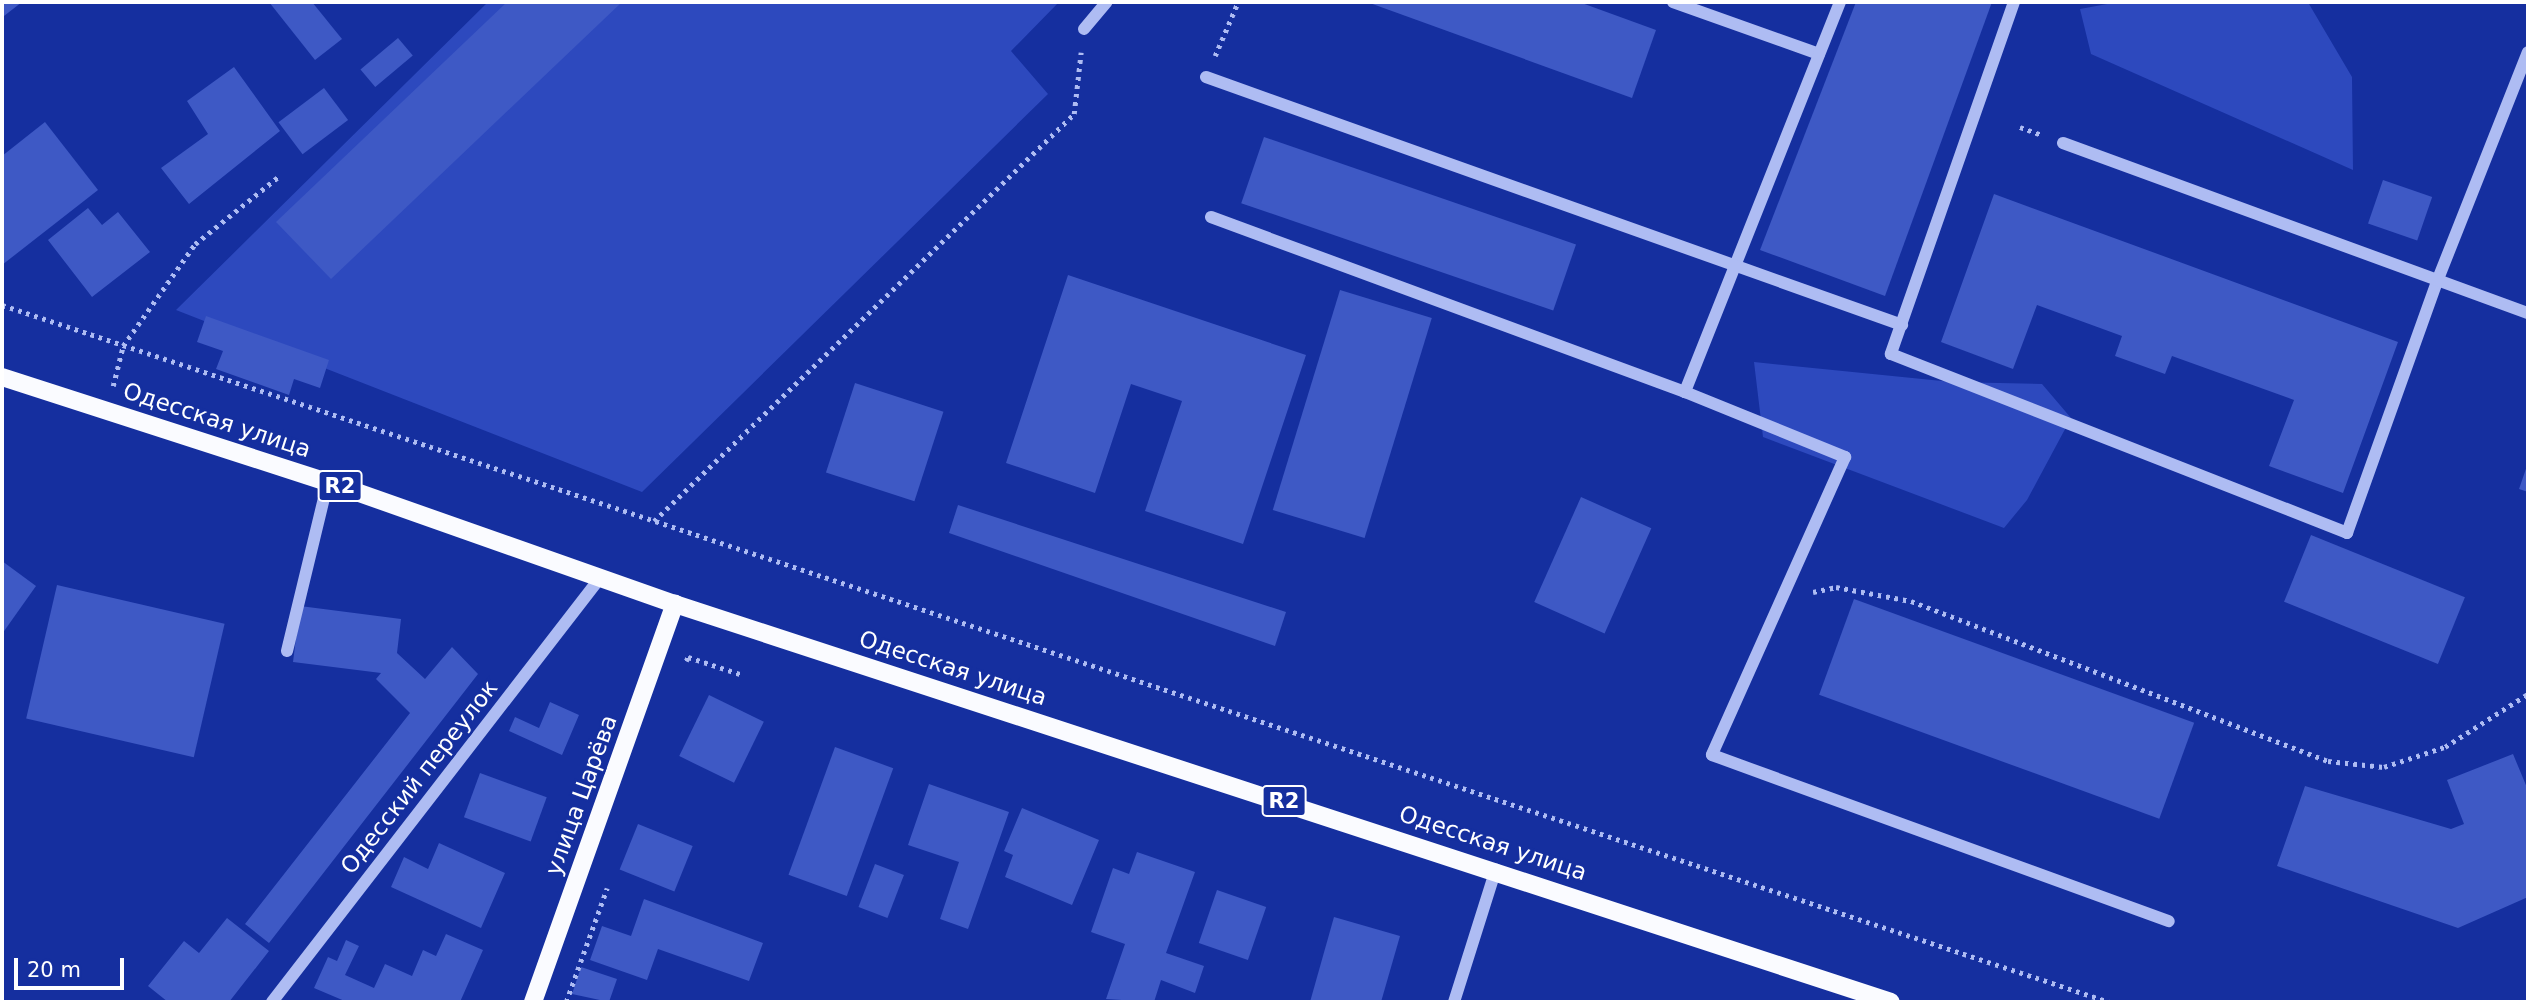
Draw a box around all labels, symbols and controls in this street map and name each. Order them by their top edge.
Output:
street label: Одесская улица [120,377,314,463]
road number: R2 [317,468,363,504]
street label: Одесская улица [856,625,1050,711]
street label: Одесский переулок [335,674,503,880]
street label: улица Царёва [539,711,623,879]
road number: R2 [1261,784,1307,818]
street label: Одесская улица [1396,800,1590,886]
scale bar [18,944,128,988]
text: 20 m [27,958,81,982]

